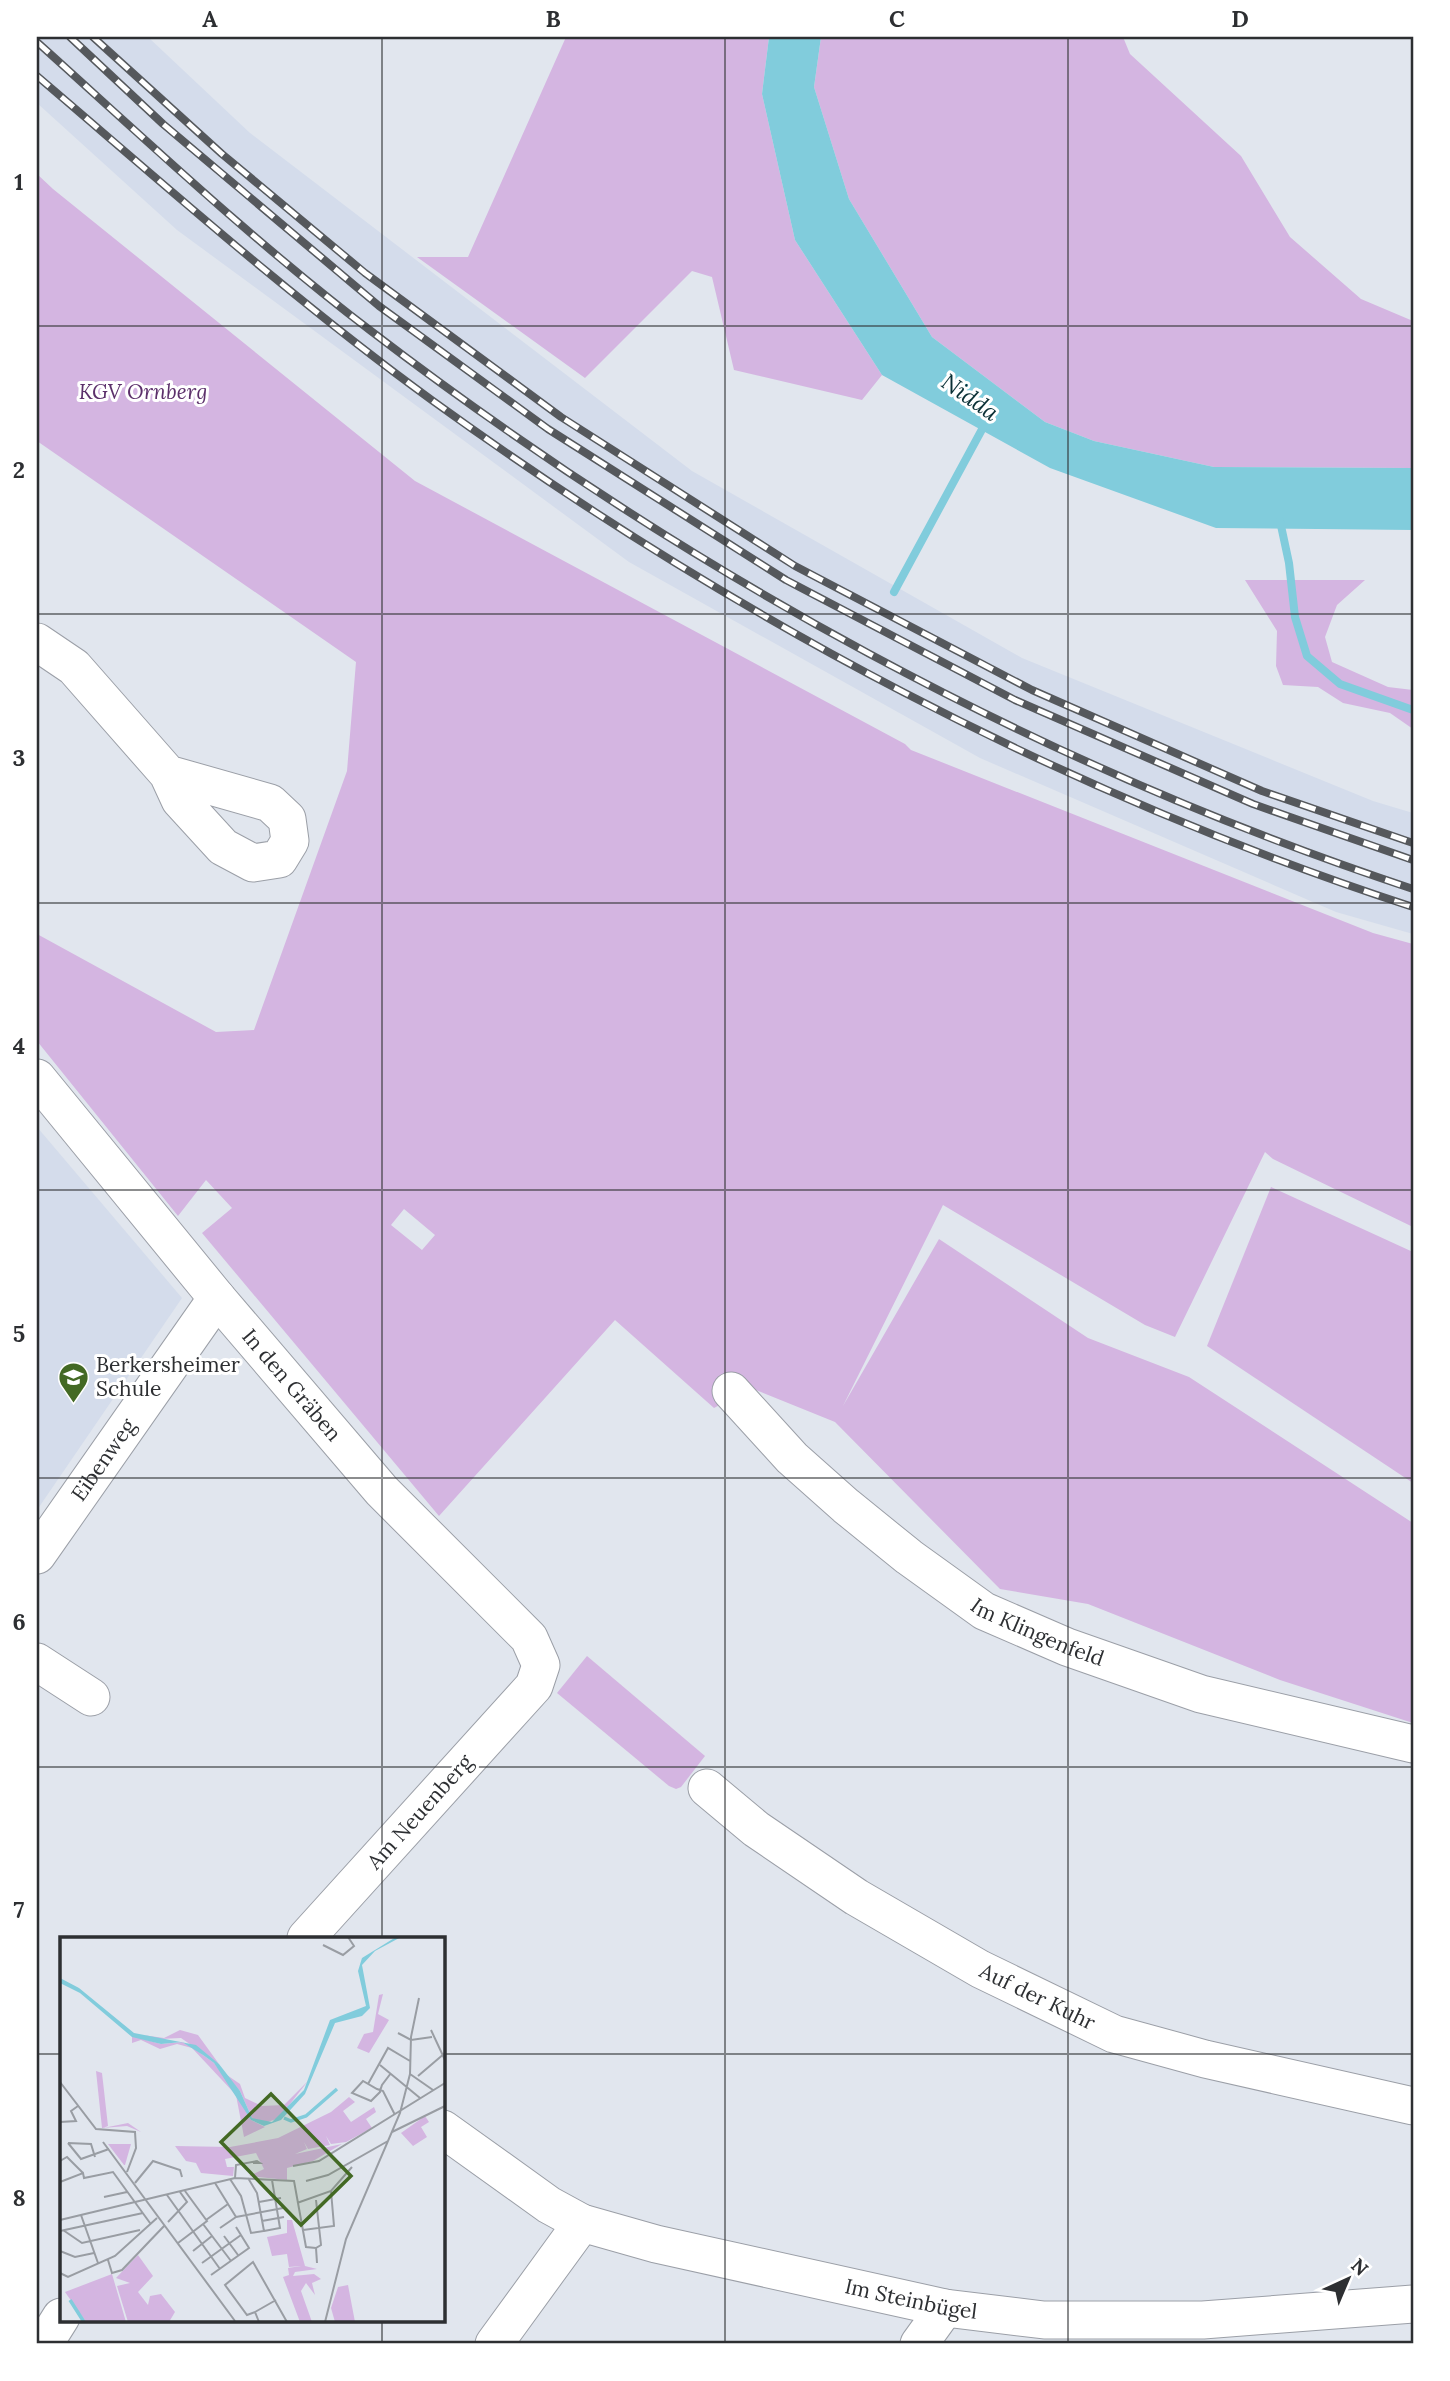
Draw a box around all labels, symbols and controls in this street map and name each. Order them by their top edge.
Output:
text: A [202,4,218,33]
text: B [545,4,561,33]
text: C [889,4,905,33]
text: D [1231,4,1249,33]
text: 1 [14,167,24,196]
water label: Nidda [936,367,1005,427]
park label: KGV Ornberg [79,378,207,405]
text: 2 [13,455,25,484]
text: 3 [13,743,25,772]
text: 4 [13,1031,25,1060]
text: 5 [13,1319,25,1348]
street label: In den Gräben [236,1323,348,1447]
place label: Berkersheimer Schule [96,1351,240,1402]
school or university icon: Berkersheimer Schule [56,1360,90,1404]
street label: Eibenweg [65,1413,142,1506]
street label: Im Klingenfeld [965,1592,1108,1672]
text: 6 [12,1607,26,1636]
street label: Am Neuenberg [360,1748,479,1876]
text: 7 [14,1895,25,1924]
inset map [60,1937,444,2322]
street label: Auf der Kuhr [974,1956,1100,2036]
text: 8 [12,2183,26,2212]
north arrow [1314,2244,1384,2314]
text: N [1346,2253,1374,2281]
street label: Im Steinbügel [842,2272,979,2325]

